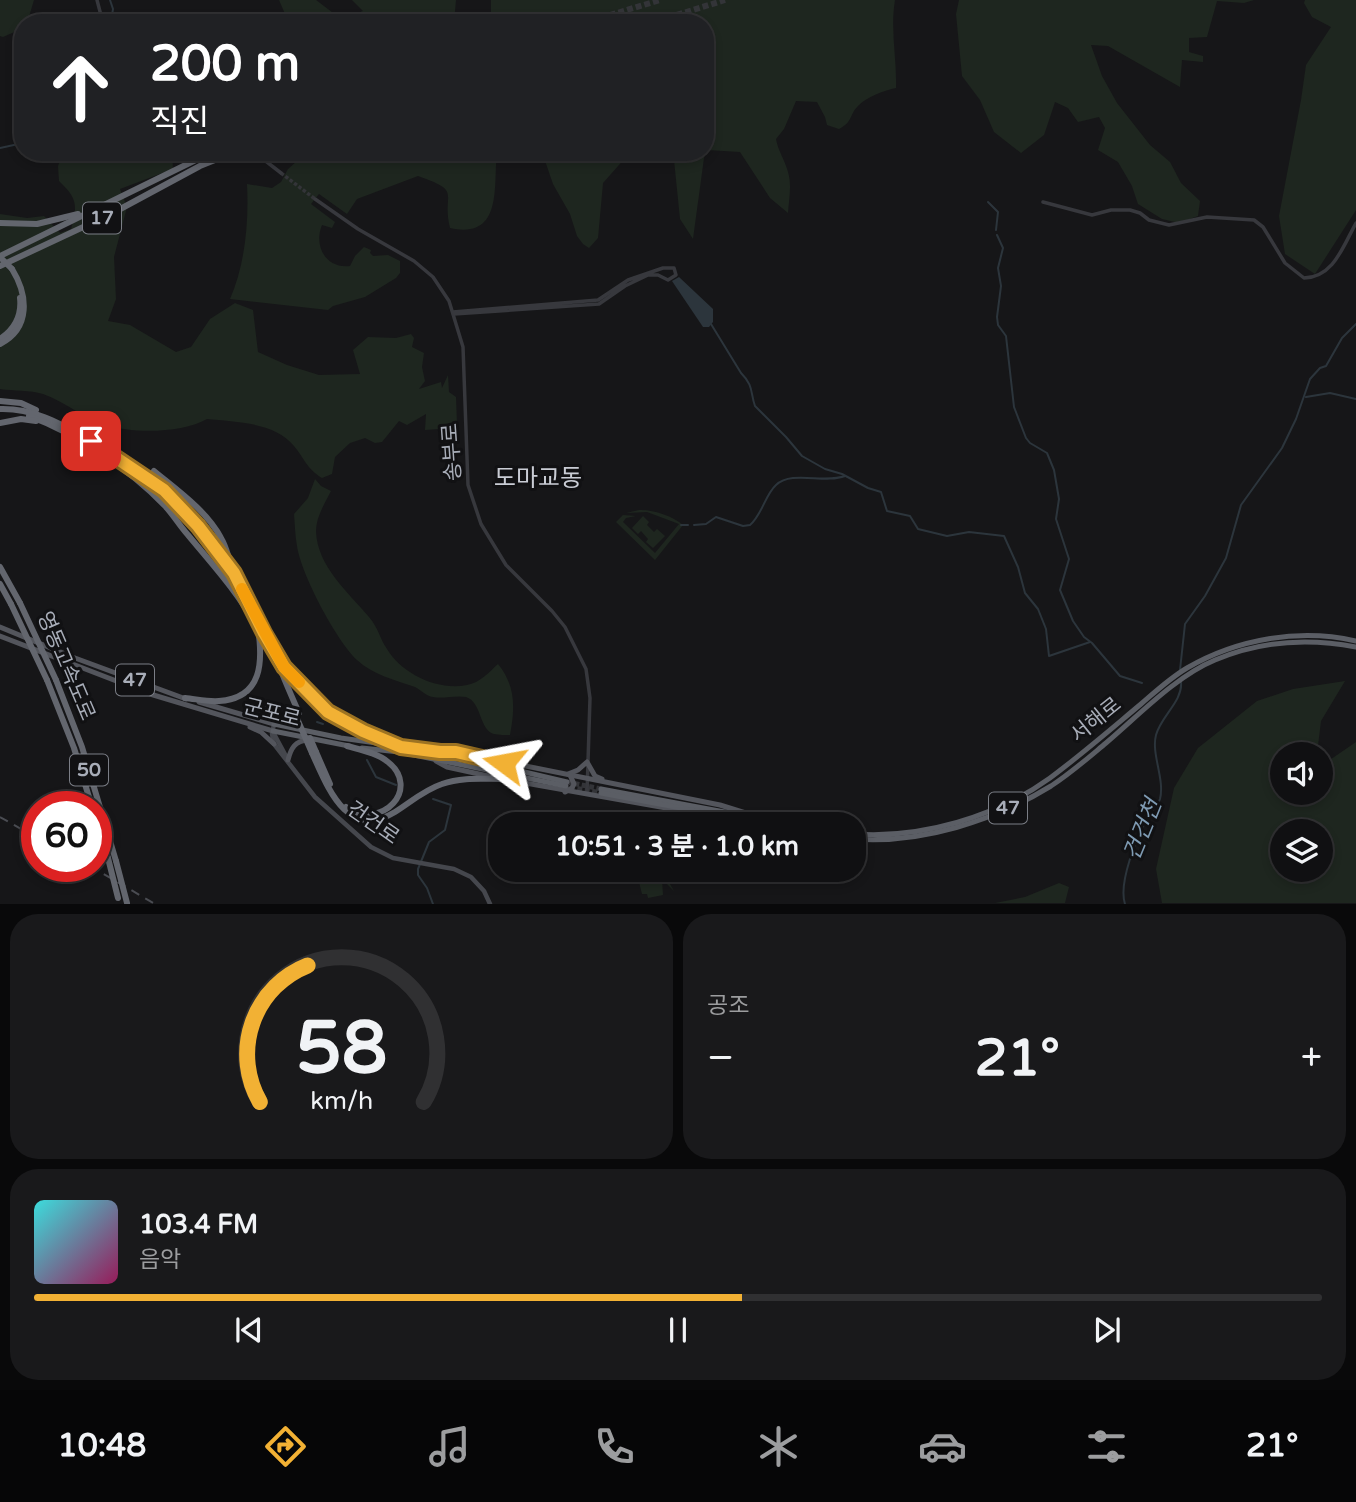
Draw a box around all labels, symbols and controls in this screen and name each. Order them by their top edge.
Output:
text: 200 m [150,35,300,94]
icon: ahead [35,42,126,133]
text: 직진 [150,103,209,141]
road number: 17 [83,202,121,233]
pin [61,411,121,471]
icon: arrive [72,422,110,460]
street label: 송부로 [438,422,466,482]
district label: 도마교동 [494,464,582,493]
street label: 영동고속도로 [32,608,100,724]
road number: 47 [116,664,154,695]
street label: 서해로 [1066,692,1126,748]
street label: 군포로 [241,694,303,732]
position arrow [467,726,541,800]
map controls [1270,742,1333,882]
button: sound [1270,742,1333,805]
road number: 50 [70,754,108,786]
speed limit sign: 60 [21,791,112,882]
road number: 47 [989,792,1027,824]
water label: 건건천 [1118,793,1169,865]
street label: 건건로 [342,796,404,850]
button: layers [1270,819,1333,882]
text: 10:51 · 3 분 · 1.0 km [555,831,799,862]
text: 공조 [707,992,749,1020]
text: 58 [296,1006,387,1094]
text: 21° [975,1027,1060,1090]
text: − [707,1035,734,1081]
text: + [1301,1035,1322,1081]
text: km/h [310,1086,373,1116]
text: 103.4 FM [139,1209,258,1240]
text: 음악 [139,1246,181,1274]
icon: previous [230,1311,268,1349]
icon: pause [659,1311,697,1349]
icon: next [1088,1311,1126,1349]
icon: directions [261,1422,310,1471]
icon: music [425,1422,474,1471]
icon: phone [590,1422,639,1471]
icon: climate [754,1422,803,1471]
icon: car [918,1422,967,1471]
icon: filters [1082,1422,1131,1471]
text: 10:48 [58,1427,146,1465]
text: 21° [1246,1427,1298,1465]

